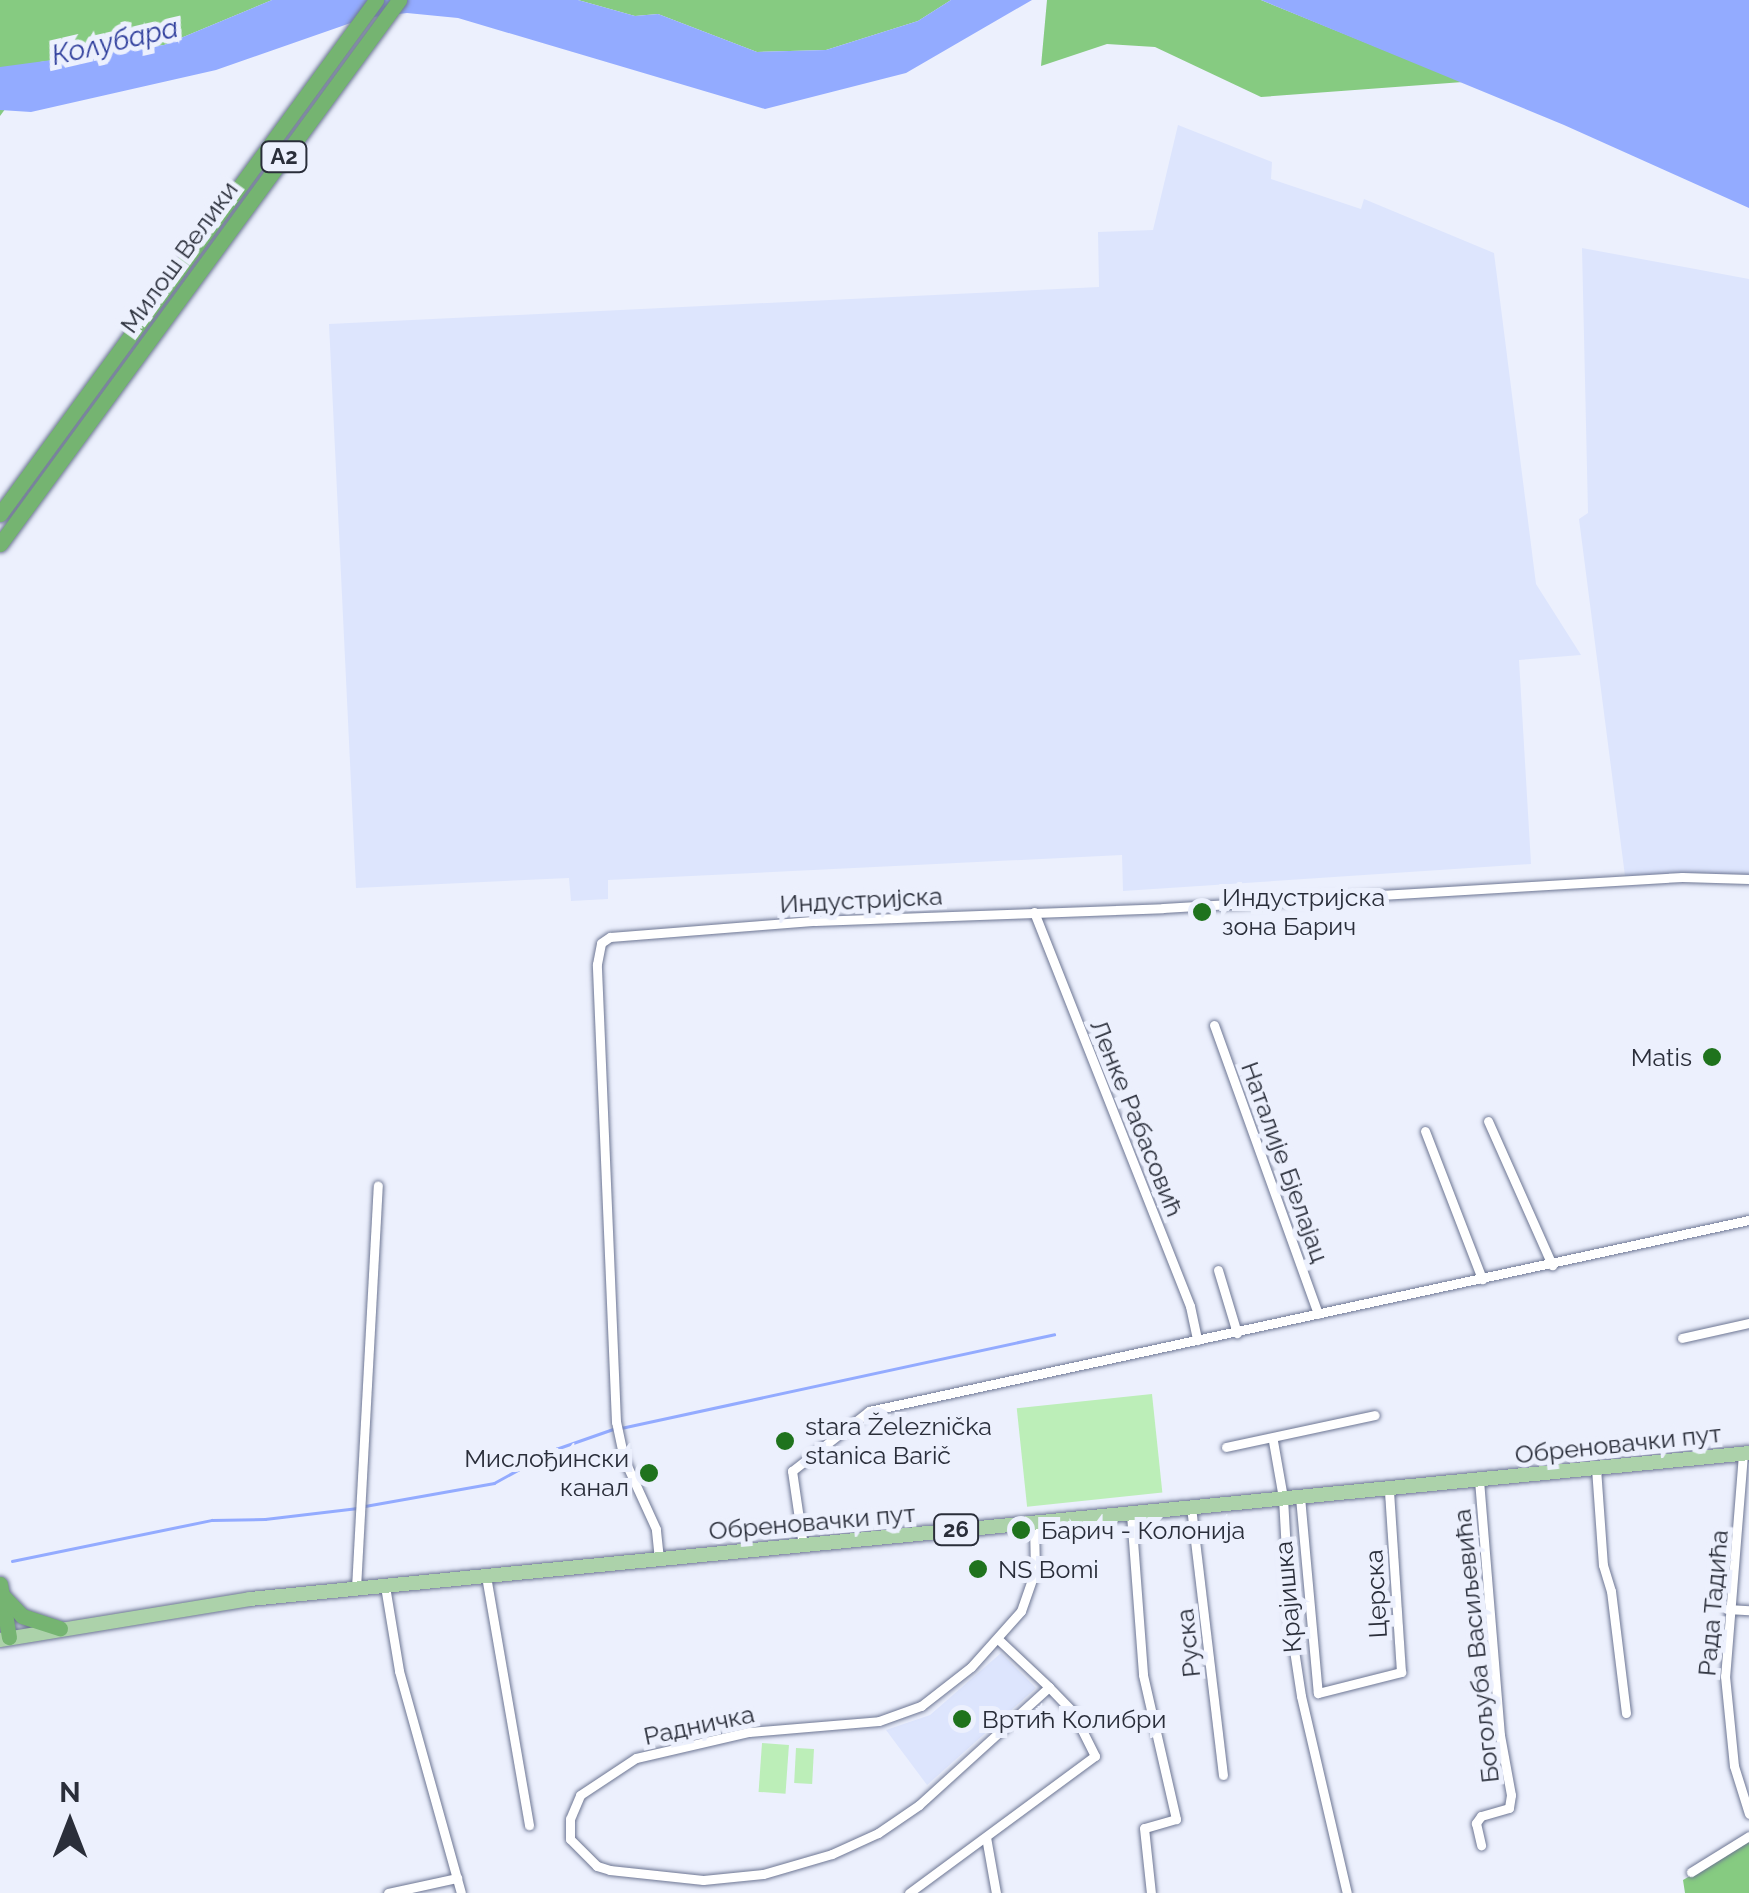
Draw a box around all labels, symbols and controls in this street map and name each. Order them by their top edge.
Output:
water label: Колубара [48,11,182,73]
road number: A2 [259,140,309,174]
street label: Милош Велики [114,175,244,339]
street label: Индустријска [779,881,943,919]
place label: Индустријска зона Барич [1222,883,1385,942]
marker: Индустријска зона Барич [1191,901,1213,923]
street label: Ленке Рабасовић [1084,1015,1190,1221]
place label: Matis [1631,1042,1692,1072]
marker: Matis [1701,1046,1723,1068]
street label: Наталије Бјелајац [1235,1058,1335,1266]
place label: stara Železnička stanica Barič [805,1412,992,1471]
street label: Обреновачки пут [1513,1418,1723,1470]
marker: stara Železnička stanica Barič [774,1430,796,1452]
place label: Мислођински канал [464,1444,629,1503]
marker: Мислођински канал [638,1462,660,1484]
street label: Обреновачки пут [707,1498,917,1546]
street label: Богољуба Васиљевића [1447,1508,1505,1784]
road number: 26 [931,1513,981,1547]
place label: Барич - Колонија [1041,1515,1245,1545]
marker: Барич - Колонија [1010,1519,1032,1541]
street label: Рада Тадића [1692,1528,1734,1678]
street label: Крајишка [1268,1540,1308,1654]
street label: Церска [1359,1549,1393,1639]
place label: NS Bomi [998,1554,1099,1584]
marker: NS Bomi [967,1558,989,1580]
street label: Руска [1169,1607,1207,1679]
street label: Радничка [641,1699,757,1751]
place label: Вртић Колибри [982,1704,1166,1734]
marker: Вртић Колибри [951,1708,973,1730]
north arrow [20,1773,120,1873]
text: N [59,1776,81,1809]

